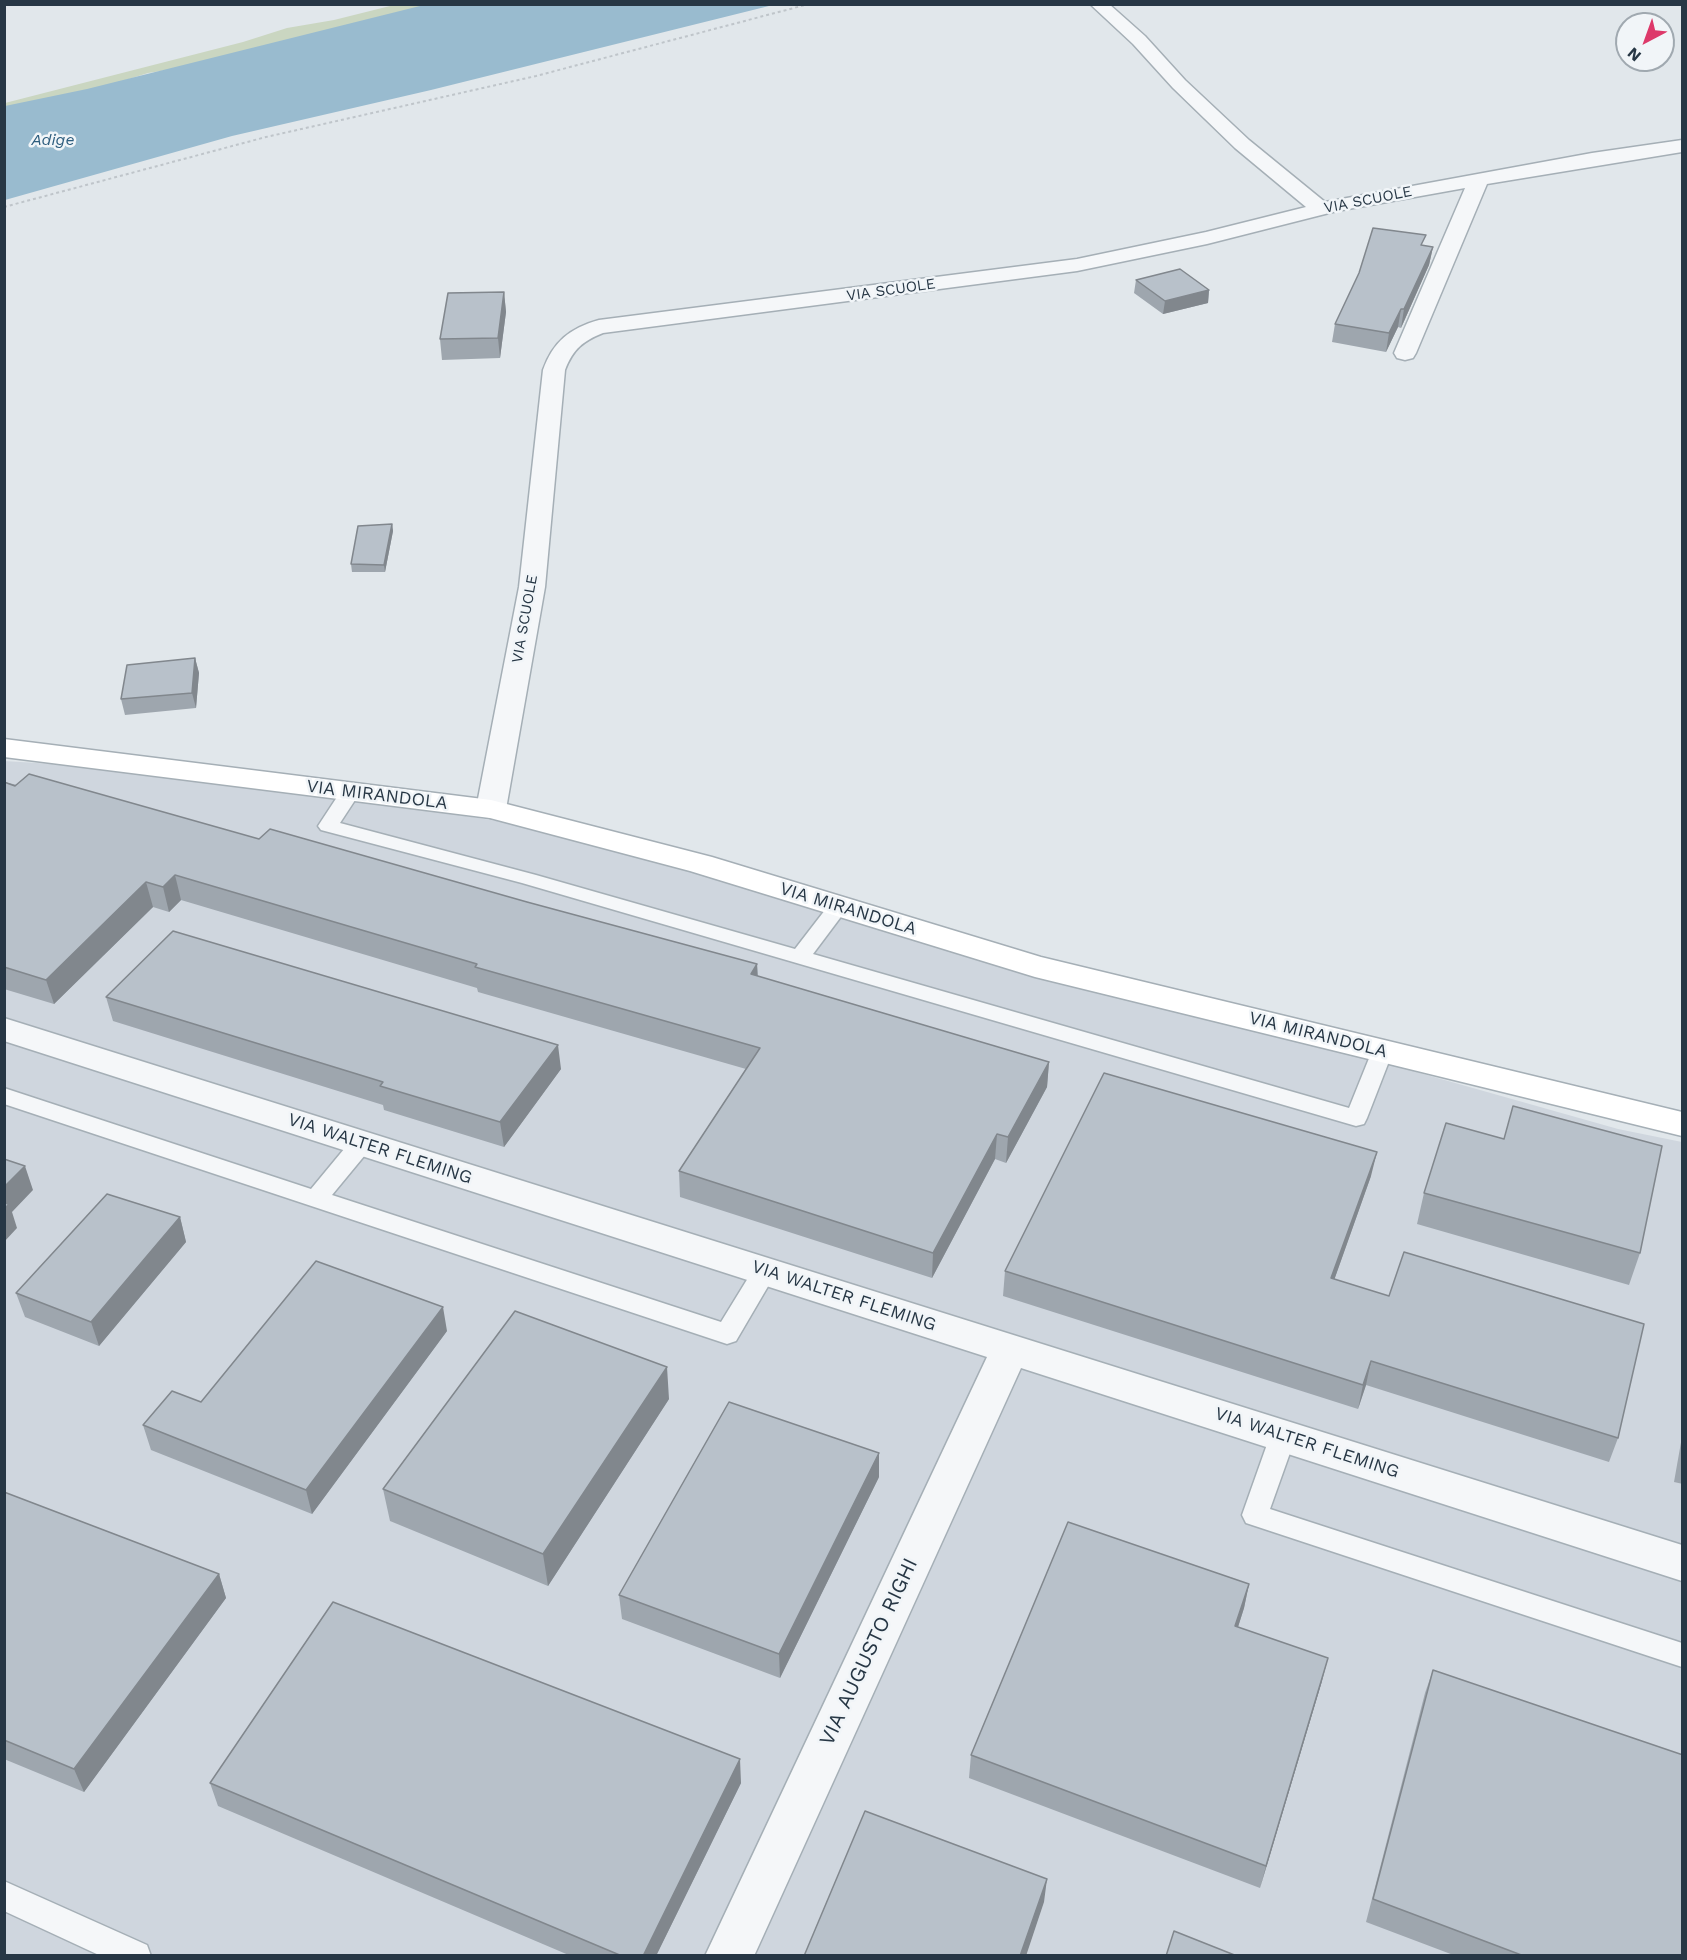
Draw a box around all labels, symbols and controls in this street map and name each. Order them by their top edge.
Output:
north arrow [1615,12,1675,72]
text: N [1623,43,1645,66]
water label: Adige [31,130,75,150]
street label: VIA SCUOLE [1322,183,1414,217]
street label: VIA SCUOLE [845,275,937,305]
street label: VIA SCUOLE [508,573,542,665]
street label: VIA MIRANDOLA [305,776,449,814]
street label: VIA MIRANDOLA [777,878,919,940]
street label: VIA MIRANDOLA [1247,1007,1389,1063]
street label: VIA WALTER FLEMING [285,1109,475,1189]
street label: VIA WALTER FLEMING [749,1256,939,1336]
street label: VIA WALTER FLEMING [1212,1403,1402,1483]
street label: VIA AUGUSTO RIGHI [814,1554,924,1750]

